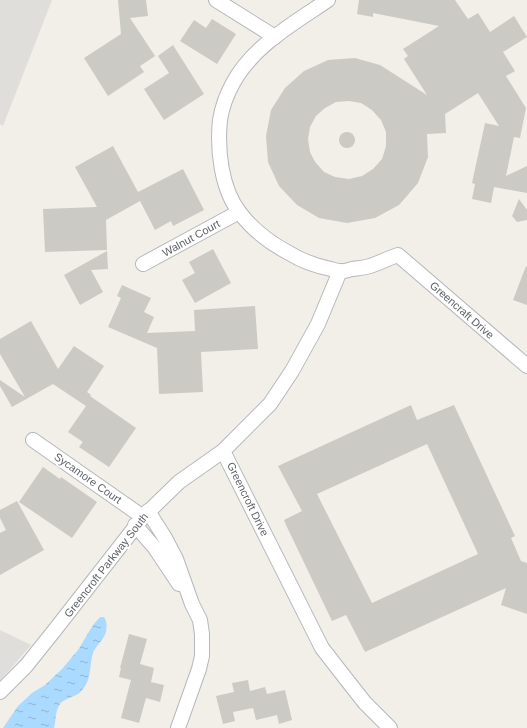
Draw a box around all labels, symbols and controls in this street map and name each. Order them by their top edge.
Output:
street label: Walnut Court [160,217,222,259]
street label: Greencraft Drive [428,279,496,341]
street label: Sycamore Court [52,450,124,506]
street label: Greencroft Drive [225,460,271,538]
street label: Greencroft Parkway South [62,510,150,620]

